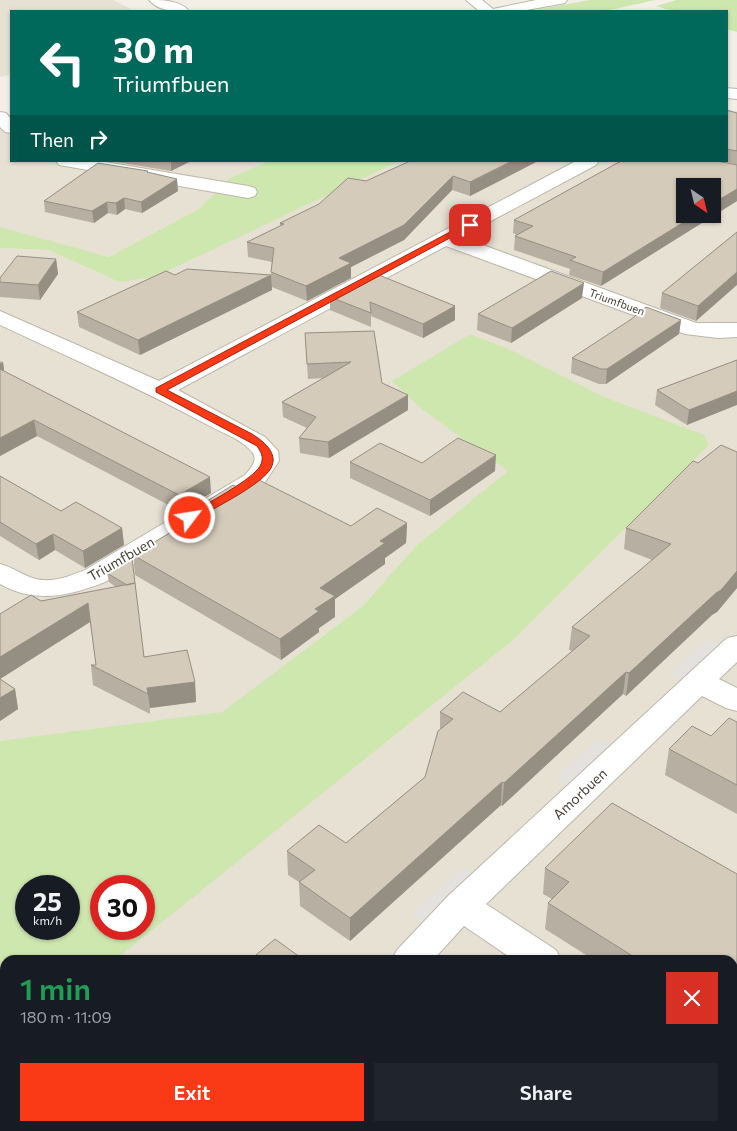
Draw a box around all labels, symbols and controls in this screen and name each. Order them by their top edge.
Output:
text: 30 m [113,27,194,70]
icon: left [30,30,95,95]
text: Triumfbuen [113,70,229,97]
icon: right [84,125,112,153]
text: Then [30,128,74,151]
north arrow [676,178,721,222]
map controls [676,178,721,223]
pin [449,204,491,246]
icon: arrive [456,211,484,239]
street label: Triumfbuen [588,285,647,318]
position arrow [163,491,215,543]
street label: Triumfbuen [84,533,157,584]
street label: Amorbuen [549,764,610,823]
speed limit sign: 30 [90,875,155,940]
text: 25 [33,886,62,916]
text: km/h [33,913,62,927]
text: 1 min [20,969,91,1006]
button: close [666,972,718,1024]
text: 180 m · 11:09 [20,1007,112,1026]
button: Exit [20,1063,364,1121]
button: Share [374,1063,718,1121]

